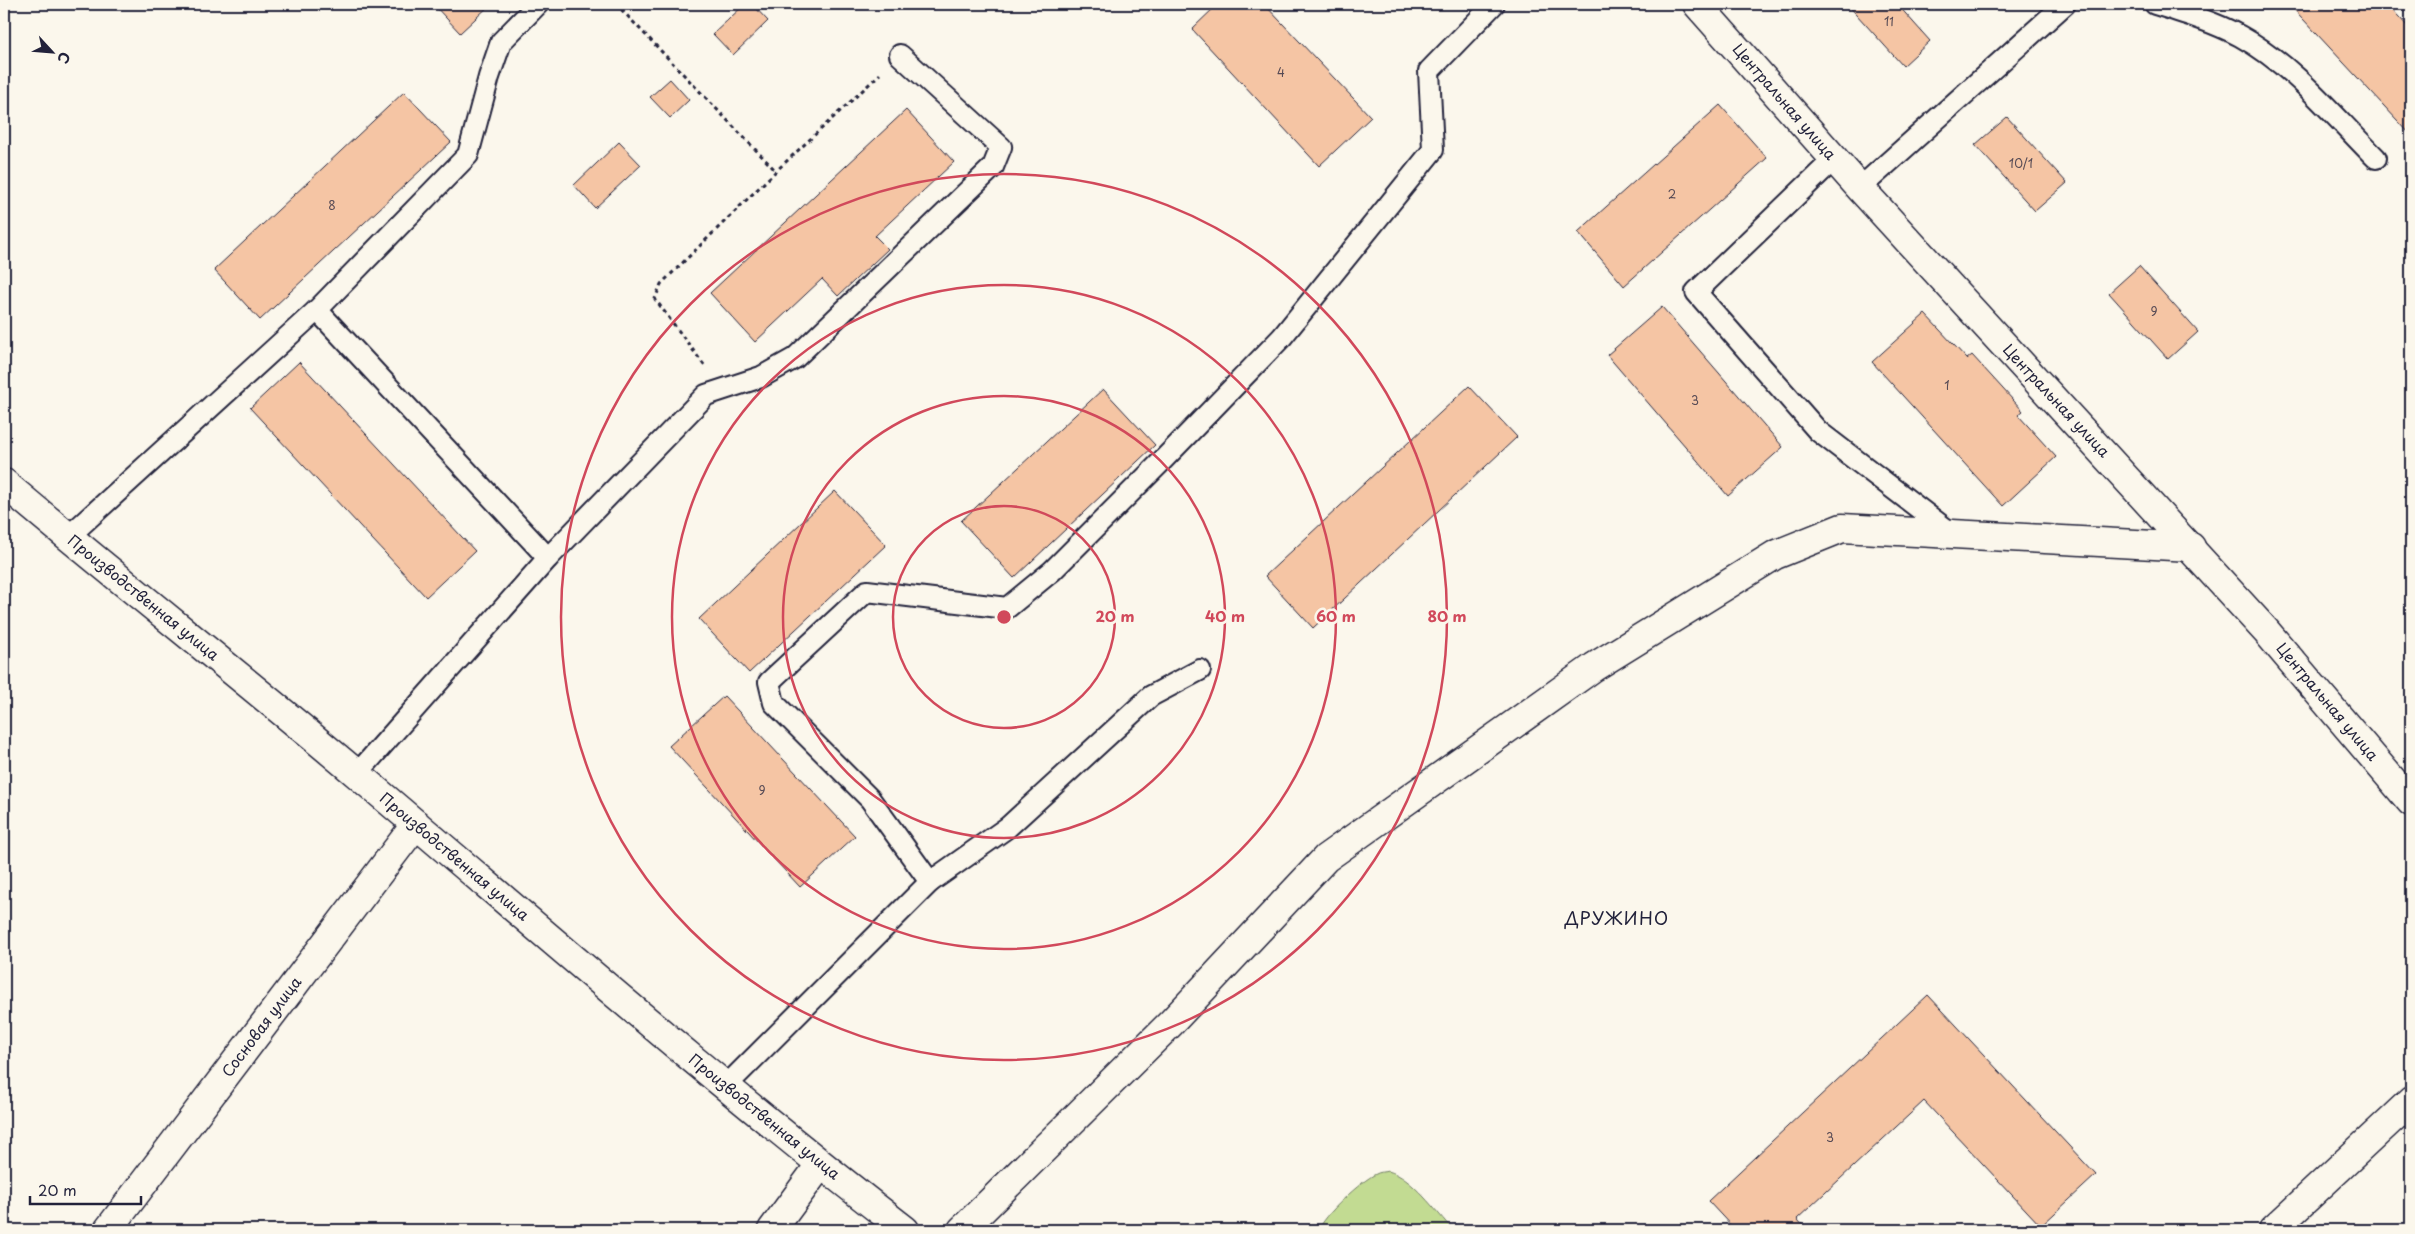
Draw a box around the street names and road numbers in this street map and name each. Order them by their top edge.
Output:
street label: Центральная улица [1728,38,1843,165]
street label: Центральная улица [1998,338,2116,462]
street label: Производственная улица [63,528,225,666]
street label: Центральная улица [2272,637,2385,766]
street label: Производственная улица [375,786,535,926]
street label: Сосновая улица [215,971,307,1081]
street label: Производственная улица [684,1047,846,1185]

